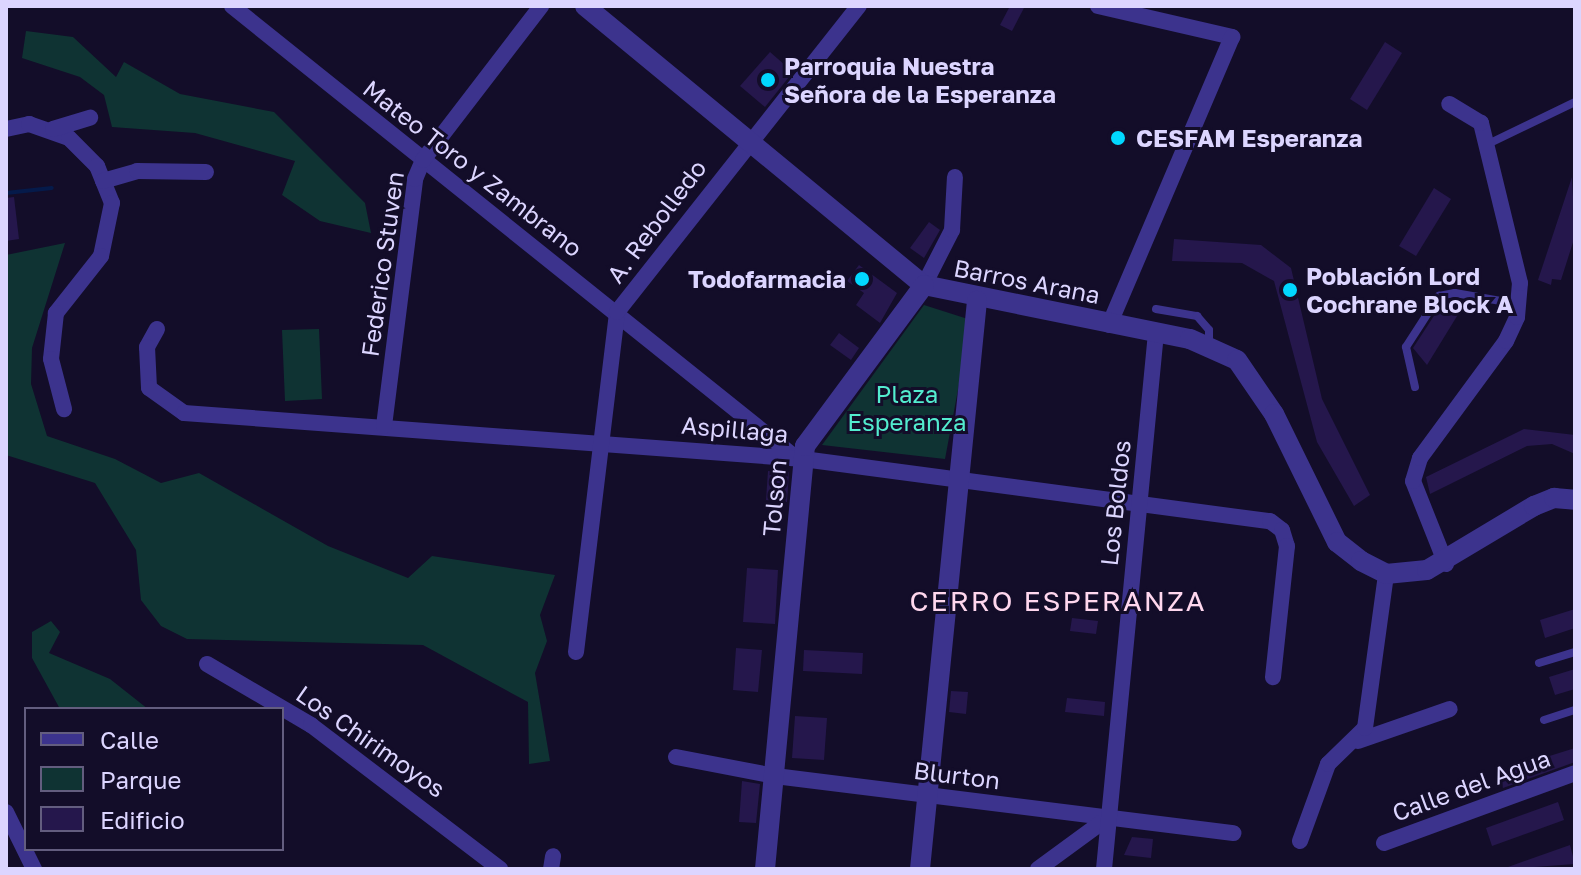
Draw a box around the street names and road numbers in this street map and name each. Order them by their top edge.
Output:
street label: Mateo Toro y Zambrano [358,74,588,262]
street label: A. Rebolledo [600,154,712,288]
street label: Federico Stuven [355,170,409,358]
street label: Barros Arana [951,253,1103,309]
street label: Aspillaga [680,410,790,448]
street label: Los Boldos [1094,439,1136,567]
street label: Tolson [756,459,792,537]
street label: Los Chirimoyos [291,679,451,803]
street label: Calle del Agua [1388,743,1554,827]
street label: Blurton [912,755,1002,795]

